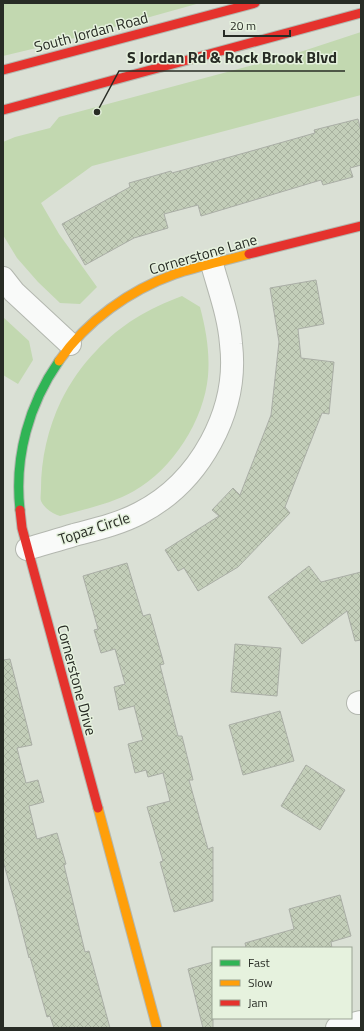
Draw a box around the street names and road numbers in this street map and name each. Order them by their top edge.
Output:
street label: South Jordan Road [31,6,151,58]
street label: Cornerstone Lane [146,228,260,280]
street label: Topaz Circle [55,506,133,550]
street label: Cornerstone Drive [51,622,103,738]

